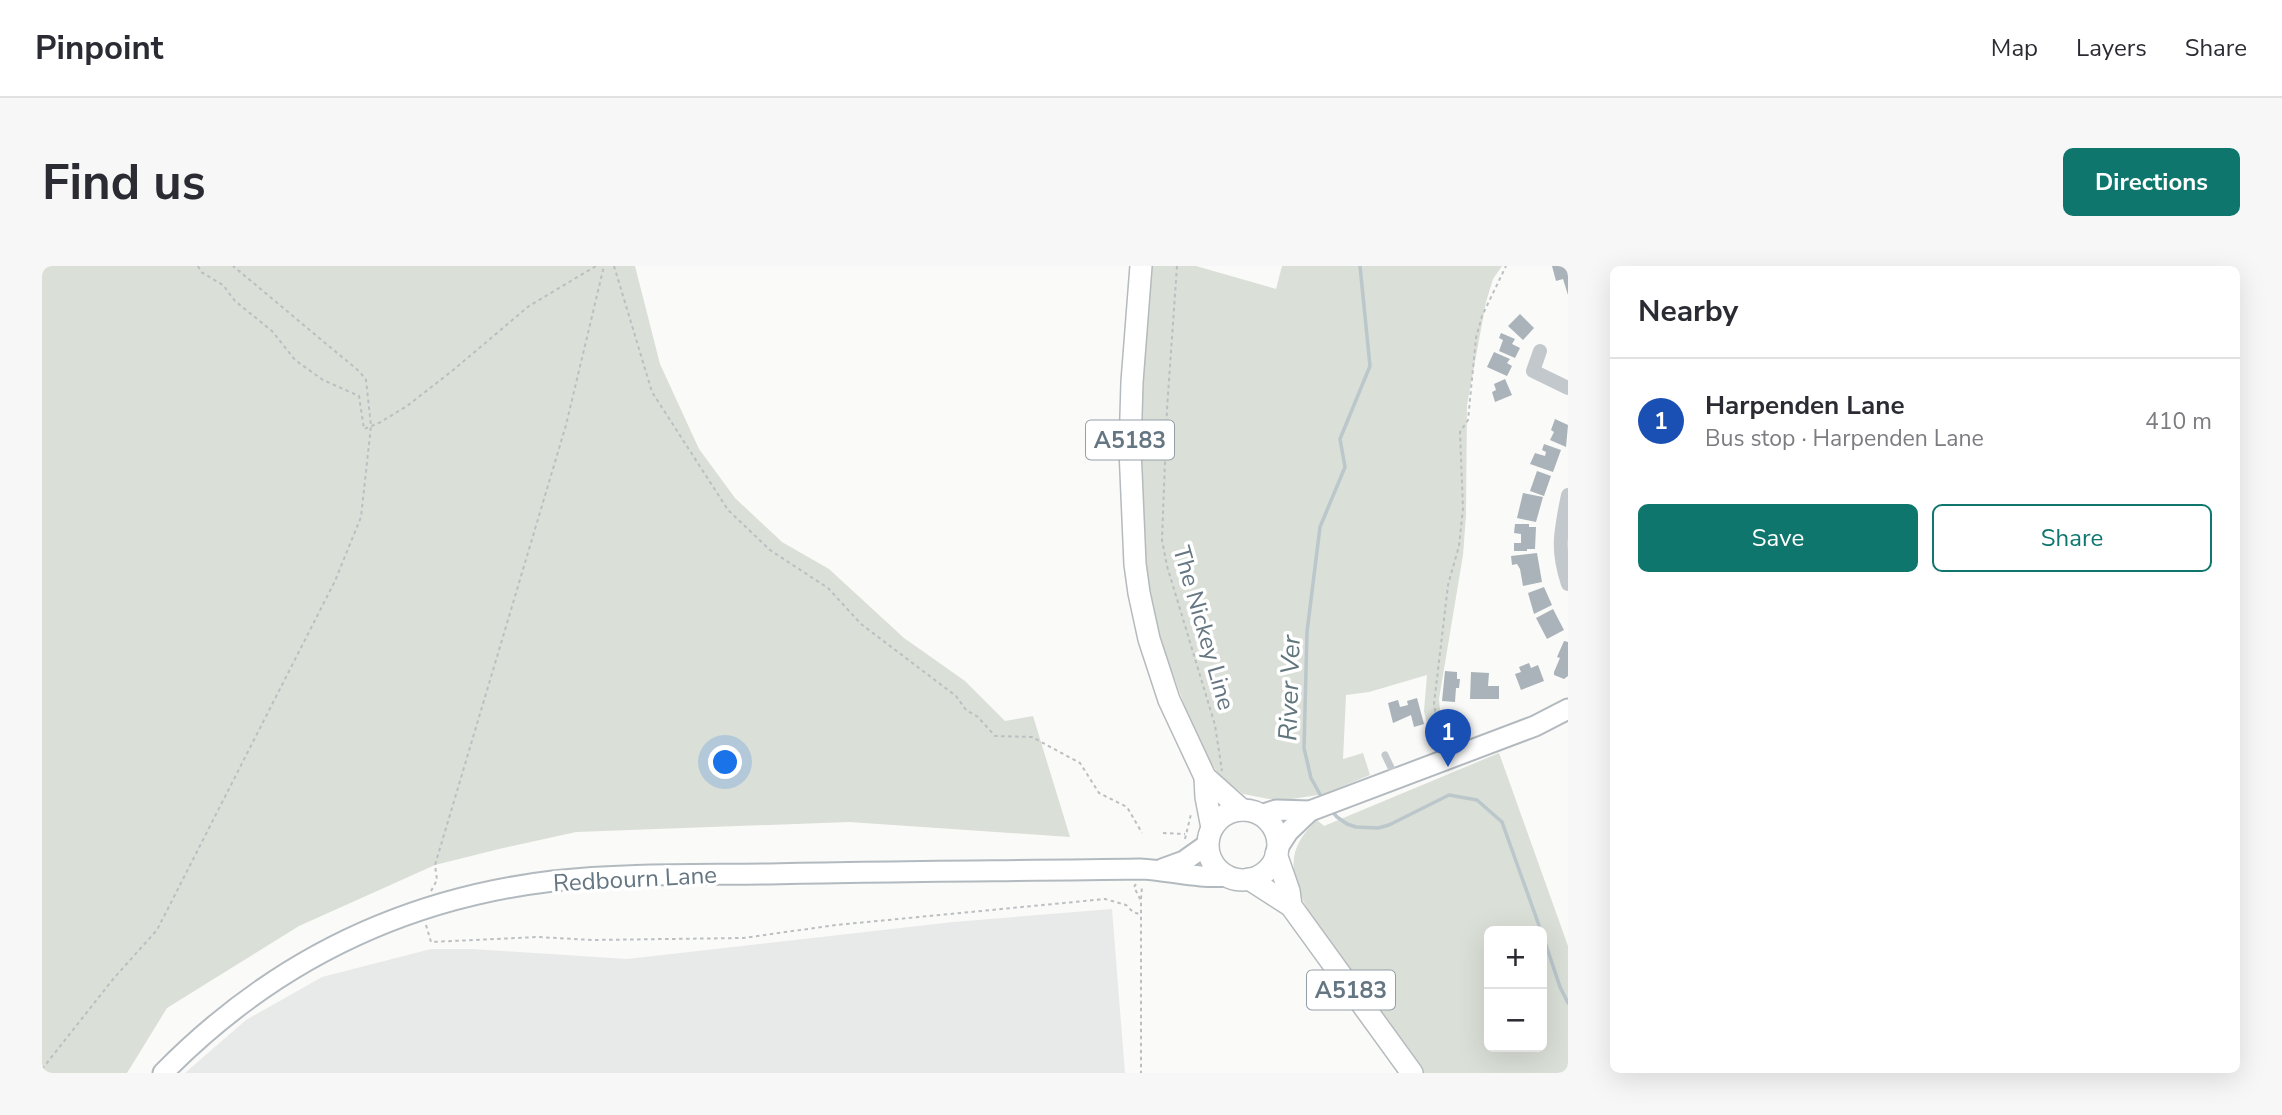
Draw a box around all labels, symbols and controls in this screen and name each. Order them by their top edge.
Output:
text: Pinpoint [35,26,163,71]
text: Map [1991,32,2038,64]
text: Layers [2076,32,2147,64]
text: Share [2185,32,2247,64]
button: Directions [2063,148,2240,216]
text: Find us [42,149,206,216]
text: Nearby [1638,291,1738,332]
text: Harpenden Lane [1705,388,1904,423]
text: 1 [1654,406,1668,437]
text: 410 m [2145,406,2212,437]
road number: A5183 [1086,420,1174,460]
text: Bus stop · Harpenden Lane [1705,423,1984,454]
button: Save [1638,504,1918,572]
button: Share [1932,504,2212,572]
street label: The Nickey Line [1165,542,1243,714]
water label: River Ver [1270,634,1309,742]
pin: 1 [1425,709,1471,767]
your location [708,745,742,779]
street label: Redbourn Lane [552,859,718,899]
map controls [1484,926,1547,1052]
button: + [1484,926,1547,989]
road number: A5183 [1307,970,1395,1010]
button: − [1484,989,1547,1052]

